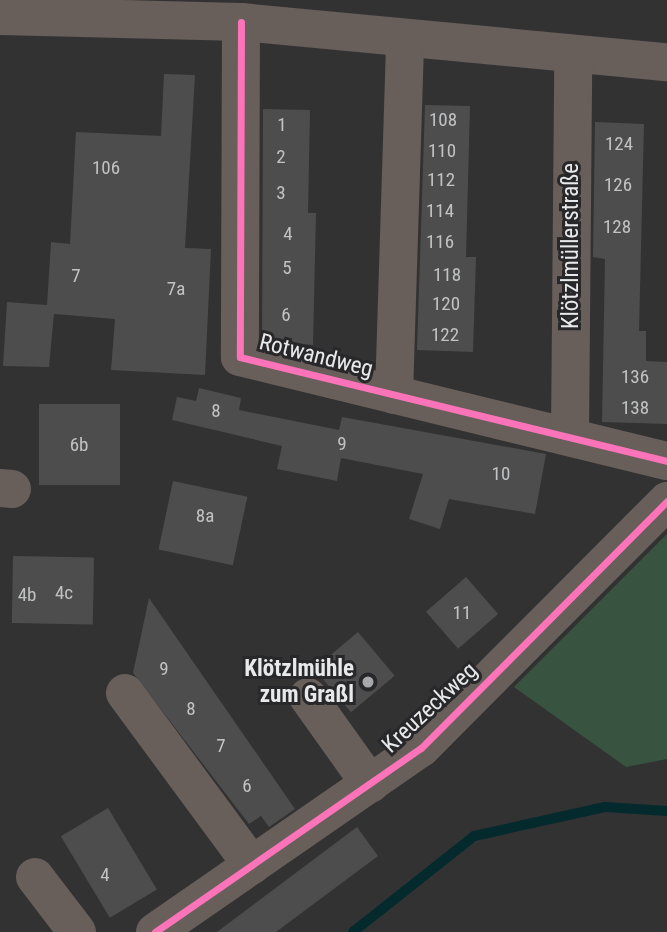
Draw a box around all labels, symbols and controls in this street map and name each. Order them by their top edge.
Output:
house number: 108 [429,109,457,131]
house number: 1 [277,114,287,136]
house number: 124 [605,133,633,155]
house number: 110 [428,140,456,162]
house number: 2 [276,146,286,168]
house number: 106 [92,157,120,179]
street label: Klötzlmüllerstraße [557,163,585,329]
house number: 112 [427,169,455,191]
house number: 126 [604,174,632,196]
house number: 3 [276,182,286,204]
house number: 114 [426,200,454,222]
house number: 128 [603,216,631,238]
house number: 4 [283,223,293,245]
house number: 116 [426,231,454,253]
house number: 5 [282,257,292,279]
house number: 118 [433,264,461,286]
house number: 7 [71,265,81,287]
house number: 7a [167,278,185,300]
house number: 120 [432,293,460,315]
house number: 6 [281,304,291,326]
house number: 122 [431,324,459,346]
street label: Rotwandweg [256,329,376,383]
house number: 136 [621,366,649,388]
house number: 138 [621,397,649,419]
house number: 8 [211,400,221,422]
house number: 9 [337,433,347,455]
house number: 6b [70,434,88,456]
house number: 10 [492,463,510,485]
house number: 8a [196,505,214,527]
house number: 4c [55,582,73,604]
house number: 4b [18,584,36,606]
house number: 11 [453,602,471,624]
place label: Klötzlmühle zum Graßl [244,655,354,709]
street label: Kreuzeckweg [377,657,483,759]
house number: 9 [159,658,169,680]
marker: Klötzlmühle zum Graßl [360,674,376,690]
house number: 8 [186,698,196,720]
house number: 7 [216,735,226,757]
house number: 6 [242,775,252,797]
house number: 4 [100,864,110,886]

